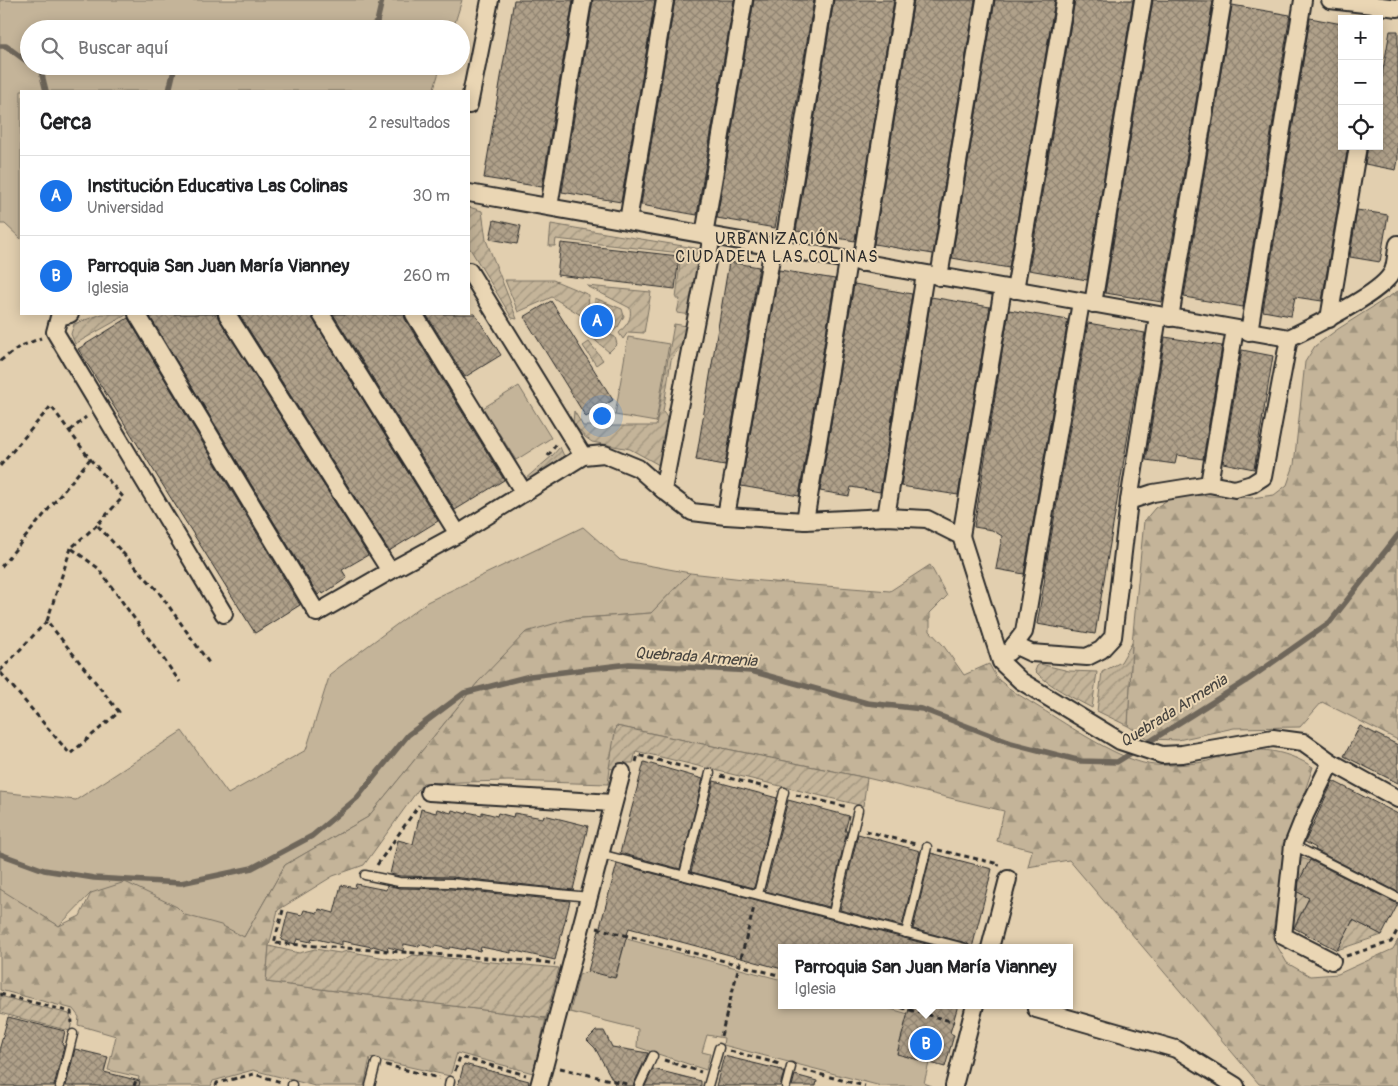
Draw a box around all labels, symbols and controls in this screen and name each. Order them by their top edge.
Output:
map controls [1338,15,1383,150]
button: + [1338,15,1383,60]
search box [20,20,470,75]
icon: search [38,34,66,62]
text: Buscar aquí [78,36,169,60]
button: − [1338,60,1383,105]
button: locate [1338,105,1383,150]
text: Cerca [40,109,91,136]
text: 2 resultados [368,113,450,133]
text: Institución Educativa Las Colinas [87,174,347,198]
text: A [51,186,61,206]
text: 30 m [412,186,450,206]
text: Universidad [87,198,164,218]
district label: URBANIZACIÓN CIUDADELA LAS COLINAS [675,228,879,267]
text: Parroquia San Juan María Vianney [87,254,349,278]
text: B [51,266,61,286]
text: 260 m [403,266,450,286]
text: Iglesia [87,278,129,298]
pin: A [581,302,613,340]
your location [589,403,615,429]
water label: Quebrada Armenia [634,643,759,671]
water label: Quebrada Armenia [1116,669,1232,752]
popup [778,944,1073,1009]
text: Parroquia San Juan María Vianney [794,955,1057,979]
text: Iglesia [794,979,836,999]
pin: B [910,1025,942,1063]

